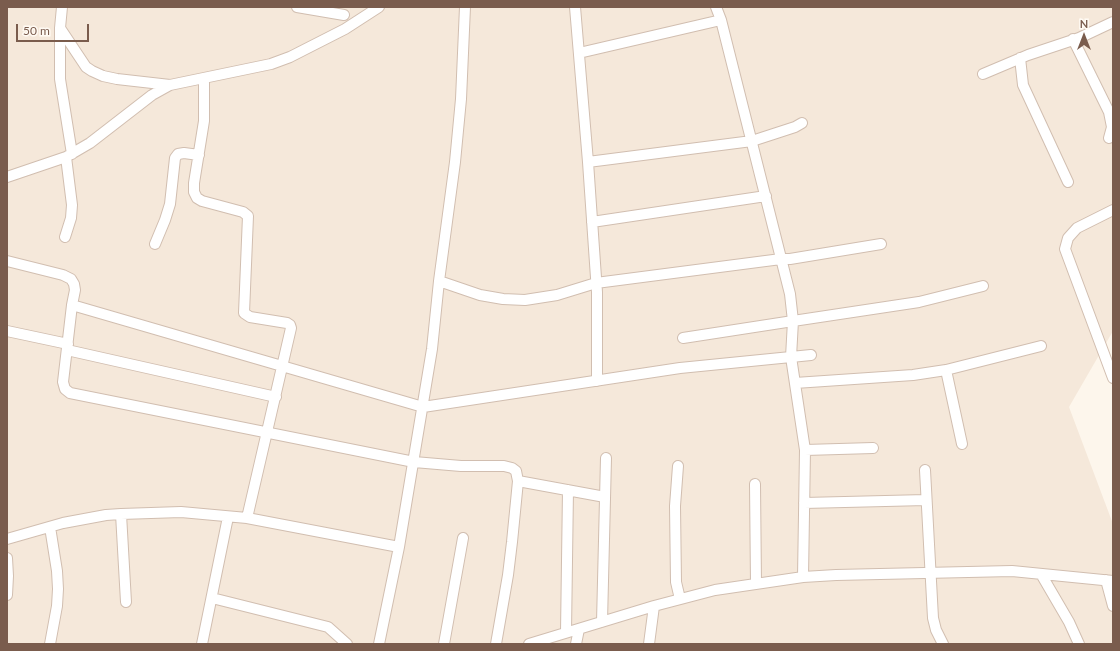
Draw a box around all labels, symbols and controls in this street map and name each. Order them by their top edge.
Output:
scale bar [18,16,91,42]
north arrow [1064,16,1104,56]
text: N [1080,17,1088,30]
text: 50 m [23,23,50,38]

